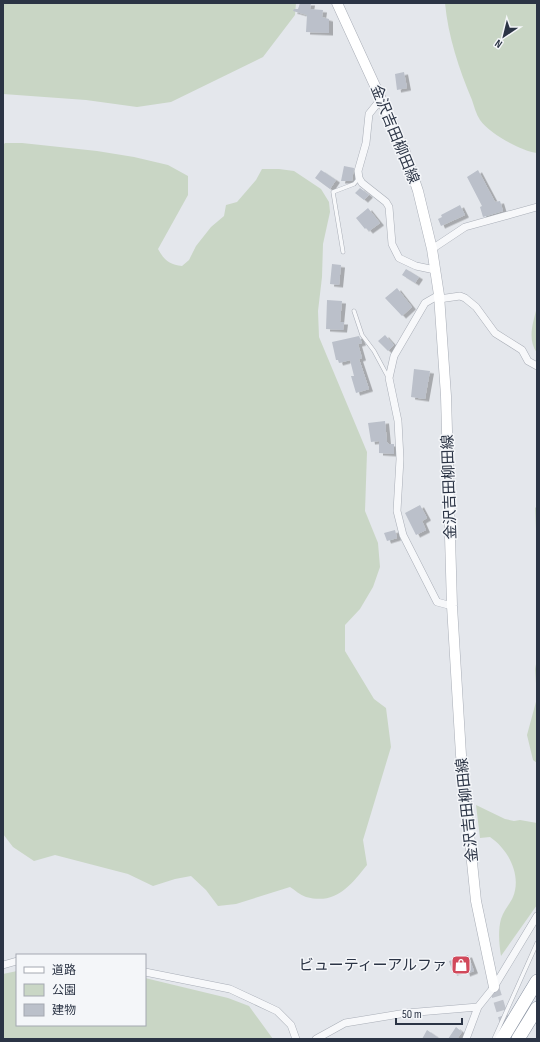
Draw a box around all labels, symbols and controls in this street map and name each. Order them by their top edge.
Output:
north arrow [484,16,524,56]
text: N [492,37,505,51]
street label: 金沢吉田柳田線 [366,82,423,186]
street label: 金沢吉田柳田線 [438,434,461,540]
street label: 金沢吉田柳田線 [453,757,482,863]
legend [16,954,146,1026]
shop icon: ビューティーアルファ [450,954,472,976]
place label: ビューティーアルファ [299,956,447,975]
text: 道路 [52,963,76,978]
text: 公園 [52,983,76,998]
scale bar [396,1000,462,1026]
text: 建物 [52,1003,76,1018]
text: 50 m [402,1007,422,1022]

